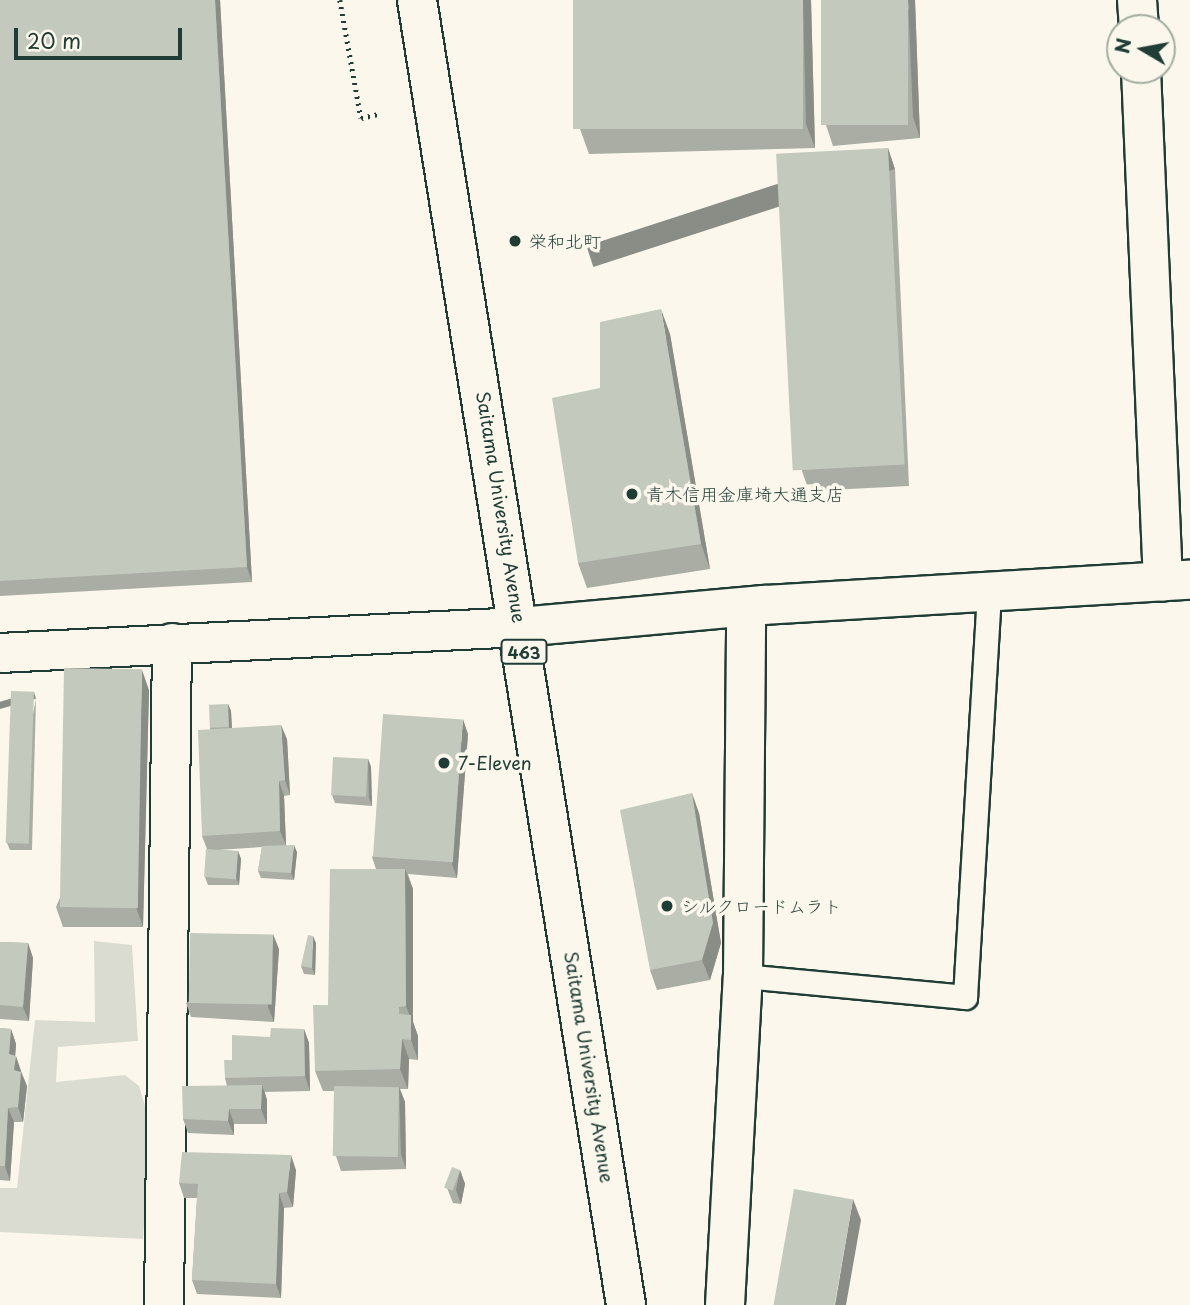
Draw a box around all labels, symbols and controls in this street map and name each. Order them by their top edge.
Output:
scale bar [18,14,186,58]
north arrow [1106,14,1176,84]
text: 20 m [27,24,81,56]
text: N [1107,36,1137,56]
place label: 栄和北町 [529,230,601,252]
marker: 栄和北町 [507,233,523,249]
street label: Saitama University Avenue [472,390,530,624]
place label: 青木信用金庫埼大通支店 [646,483,844,505]
marker: 青木信用金庫埼大通支店 [624,486,640,502]
road number: 463 [500,639,548,664]
place label: 7-Eleven [458,752,532,774]
marker: 7-Eleven [436,755,452,771]
place label: シルクロードムラト [681,895,843,917]
marker: シルクロードムラト [659,898,675,914]
street label: Saitama University Avenue [560,950,618,1184]

